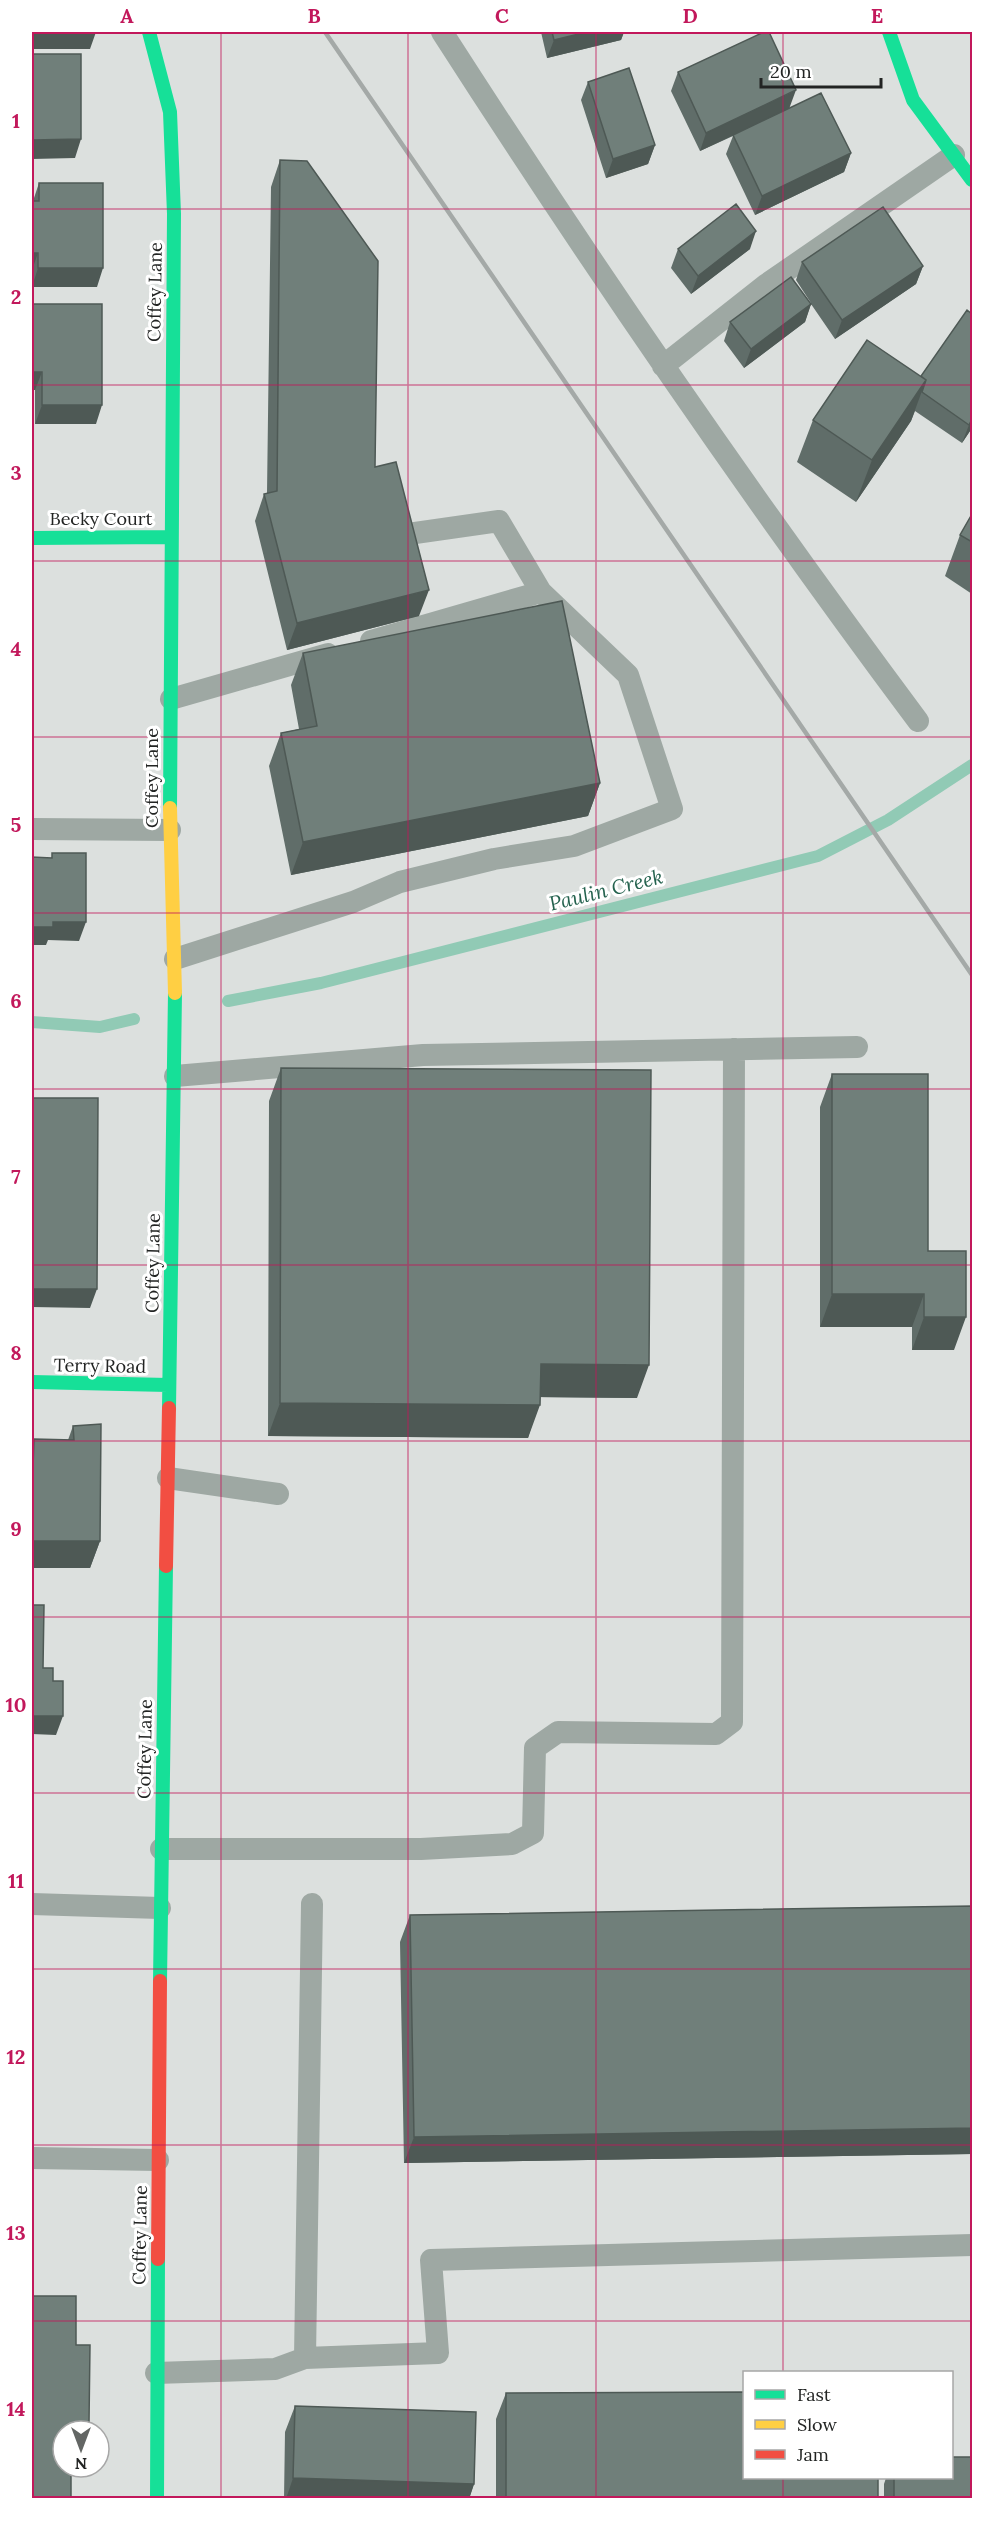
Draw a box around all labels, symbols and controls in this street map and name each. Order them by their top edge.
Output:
text: A [120,3,134,28]
text: B [307,3,321,28]
text: C [495,3,509,28]
text: D [682,3,698,28]
text: E [871,3,883,28]
scale bar [761,51,881,89]
text: 20 m [770,60,812,83]
text: 1 [12,108,20,133]
street label: Coffey Lane [142,242,167,342]
text: 2 [11,284,21,309]
text: 3 [10,460,22,485]
street label: Becky Court [49,507,153,530]
text: 4 [11,636,22,661]
street label: Coffey Lane [140,728,163,828]
text: 5 [11,812,22,837]
water label: Paulin Creek [546,863,665,916]
text: 6 [10,988,22,1013]
text: 7 [11,1164,21,1189]
street label: Coffey Lane [140,1213,165,1313]
text: 8 [10,1340,22,1365]
street label: Terry Road [54,1353,147,1378]
text: 9 [10,1516,22,1541]
text: 10 [6,1692,26,1717]
street label: Coffey Lane [132,1699,157,1799]
text: 11 [8,1868,24,1893]
text: 12 [7,2044,25,2069]
street label: Coffey Lane [127,2185,152,2285]
text: 13 [6,2220,26,2245]
legend [743,2371,953,2479]
text: Fast [797,2383,831,2406]
text: 14 [6,2396,26,2421]
text: Slow [797,2413,837,2436]
north arrow [51,2419,111,2479]
text: Jam [796,2443,829,2466]
text: N [75,2454,87,2474]

